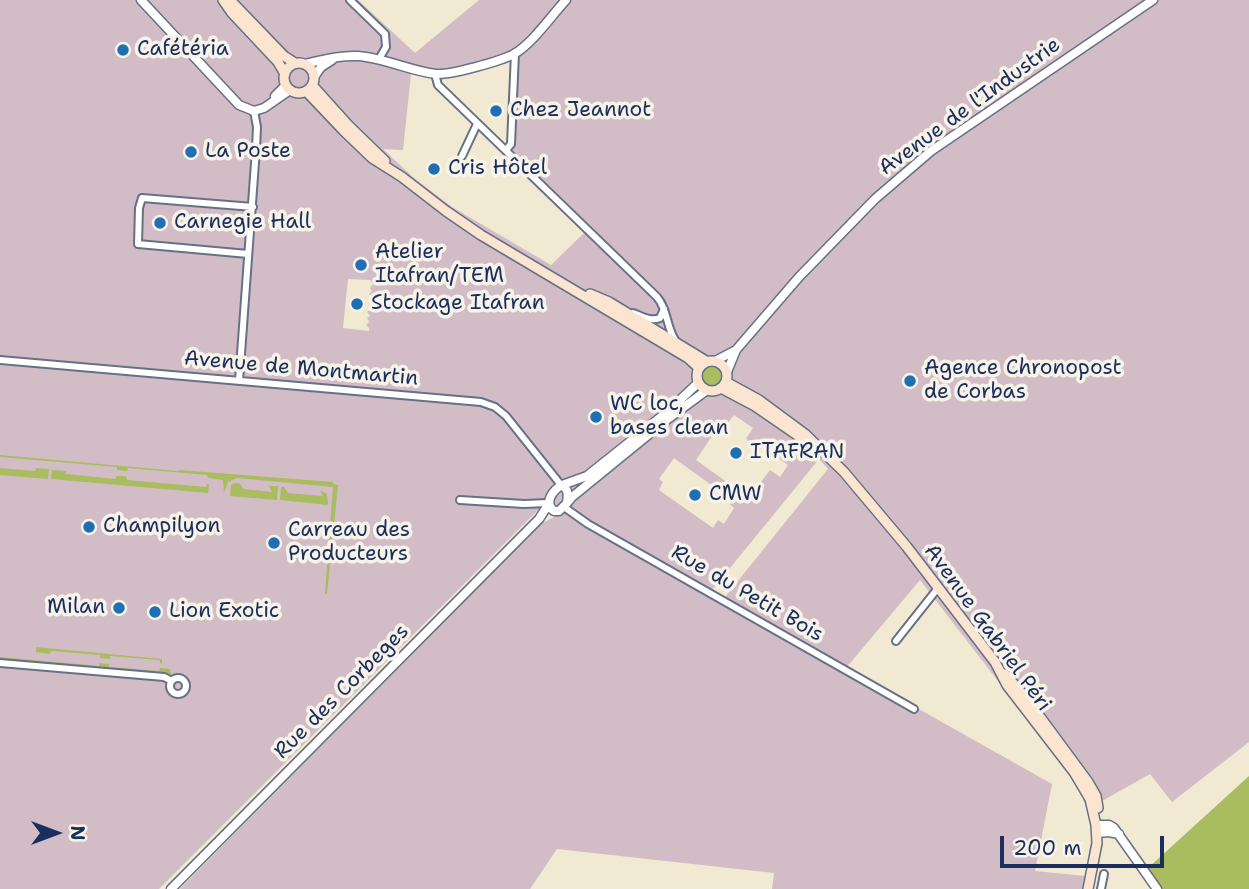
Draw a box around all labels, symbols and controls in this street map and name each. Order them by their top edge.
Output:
street label: Avenue de l'Industrie [874,33,1066,181]
place label: Cafétéria [137,37,229,63]
marker: Cafétéria [115,42,131,58]
place label: Chez Jeannot [510,98,651,124]
marker: Chez Jeannot [488,103,504,119]
place label: La Poste [205,139,291,165]
marker: La Poste [183,144,199,160]
place label: Cris Hôtel [448,156,547,182]
marker: Cris Hôtel [426,161,442,177]
place label: Carnegie Hall [174,210,311,236]
marker: Carnegie Hall [152,215,168,231]
place label: Atelier Itafran/TEM [375,240,504,290]
marker: Atelier Itafran/TEM [353,257,369,273]
place label: Stockage Itafran [371,291,545,317]
marker: Stockage Itafran [349,296,365,312]
street label: Avenue de Montmartin [183,346,419,392]
place label: Agence Chronopost de Corbas [924,356,1122,406]
marker: Agence Chronopost de Corbas [902,373,918,389]
place label: WC loc, bases clean [610,392,728,442]
marker: WC loc, bases clean [588,409,604,425]
place label: ITAFRAN [750,440,844,466]
marker: ITAFRAN [728,445,744,461]
place label: CMW [709,482,762,508]
marker: CMW [687,487,703,503]
place label: Champilyon [103,514,220,540]
place label: Carreau des Producteurs [288,518,410,568]
marker: Champilyon [81,519,97,535]
marker: Carreau des Producteurs [266,535,282,551]
street label: Rue du Petit Bois [666,540,828,648]
street label: Avenue Gabriel Péri [918,540,1056,716]
place label: Milan [47,595,105,621]
place label: Lion Exotic [169,599,279,625]
marker: Milan [111,600,127,616]
marker: Lion Exotic [147,604,163,620]
street label: Rue des Corbeges [269,619,415,765]
north arrow [21,798,91,868]
scale bar [1004,822,1168,866]
text: N [65,825,90,841]
text: 200 m [1013,834,1082,862]

